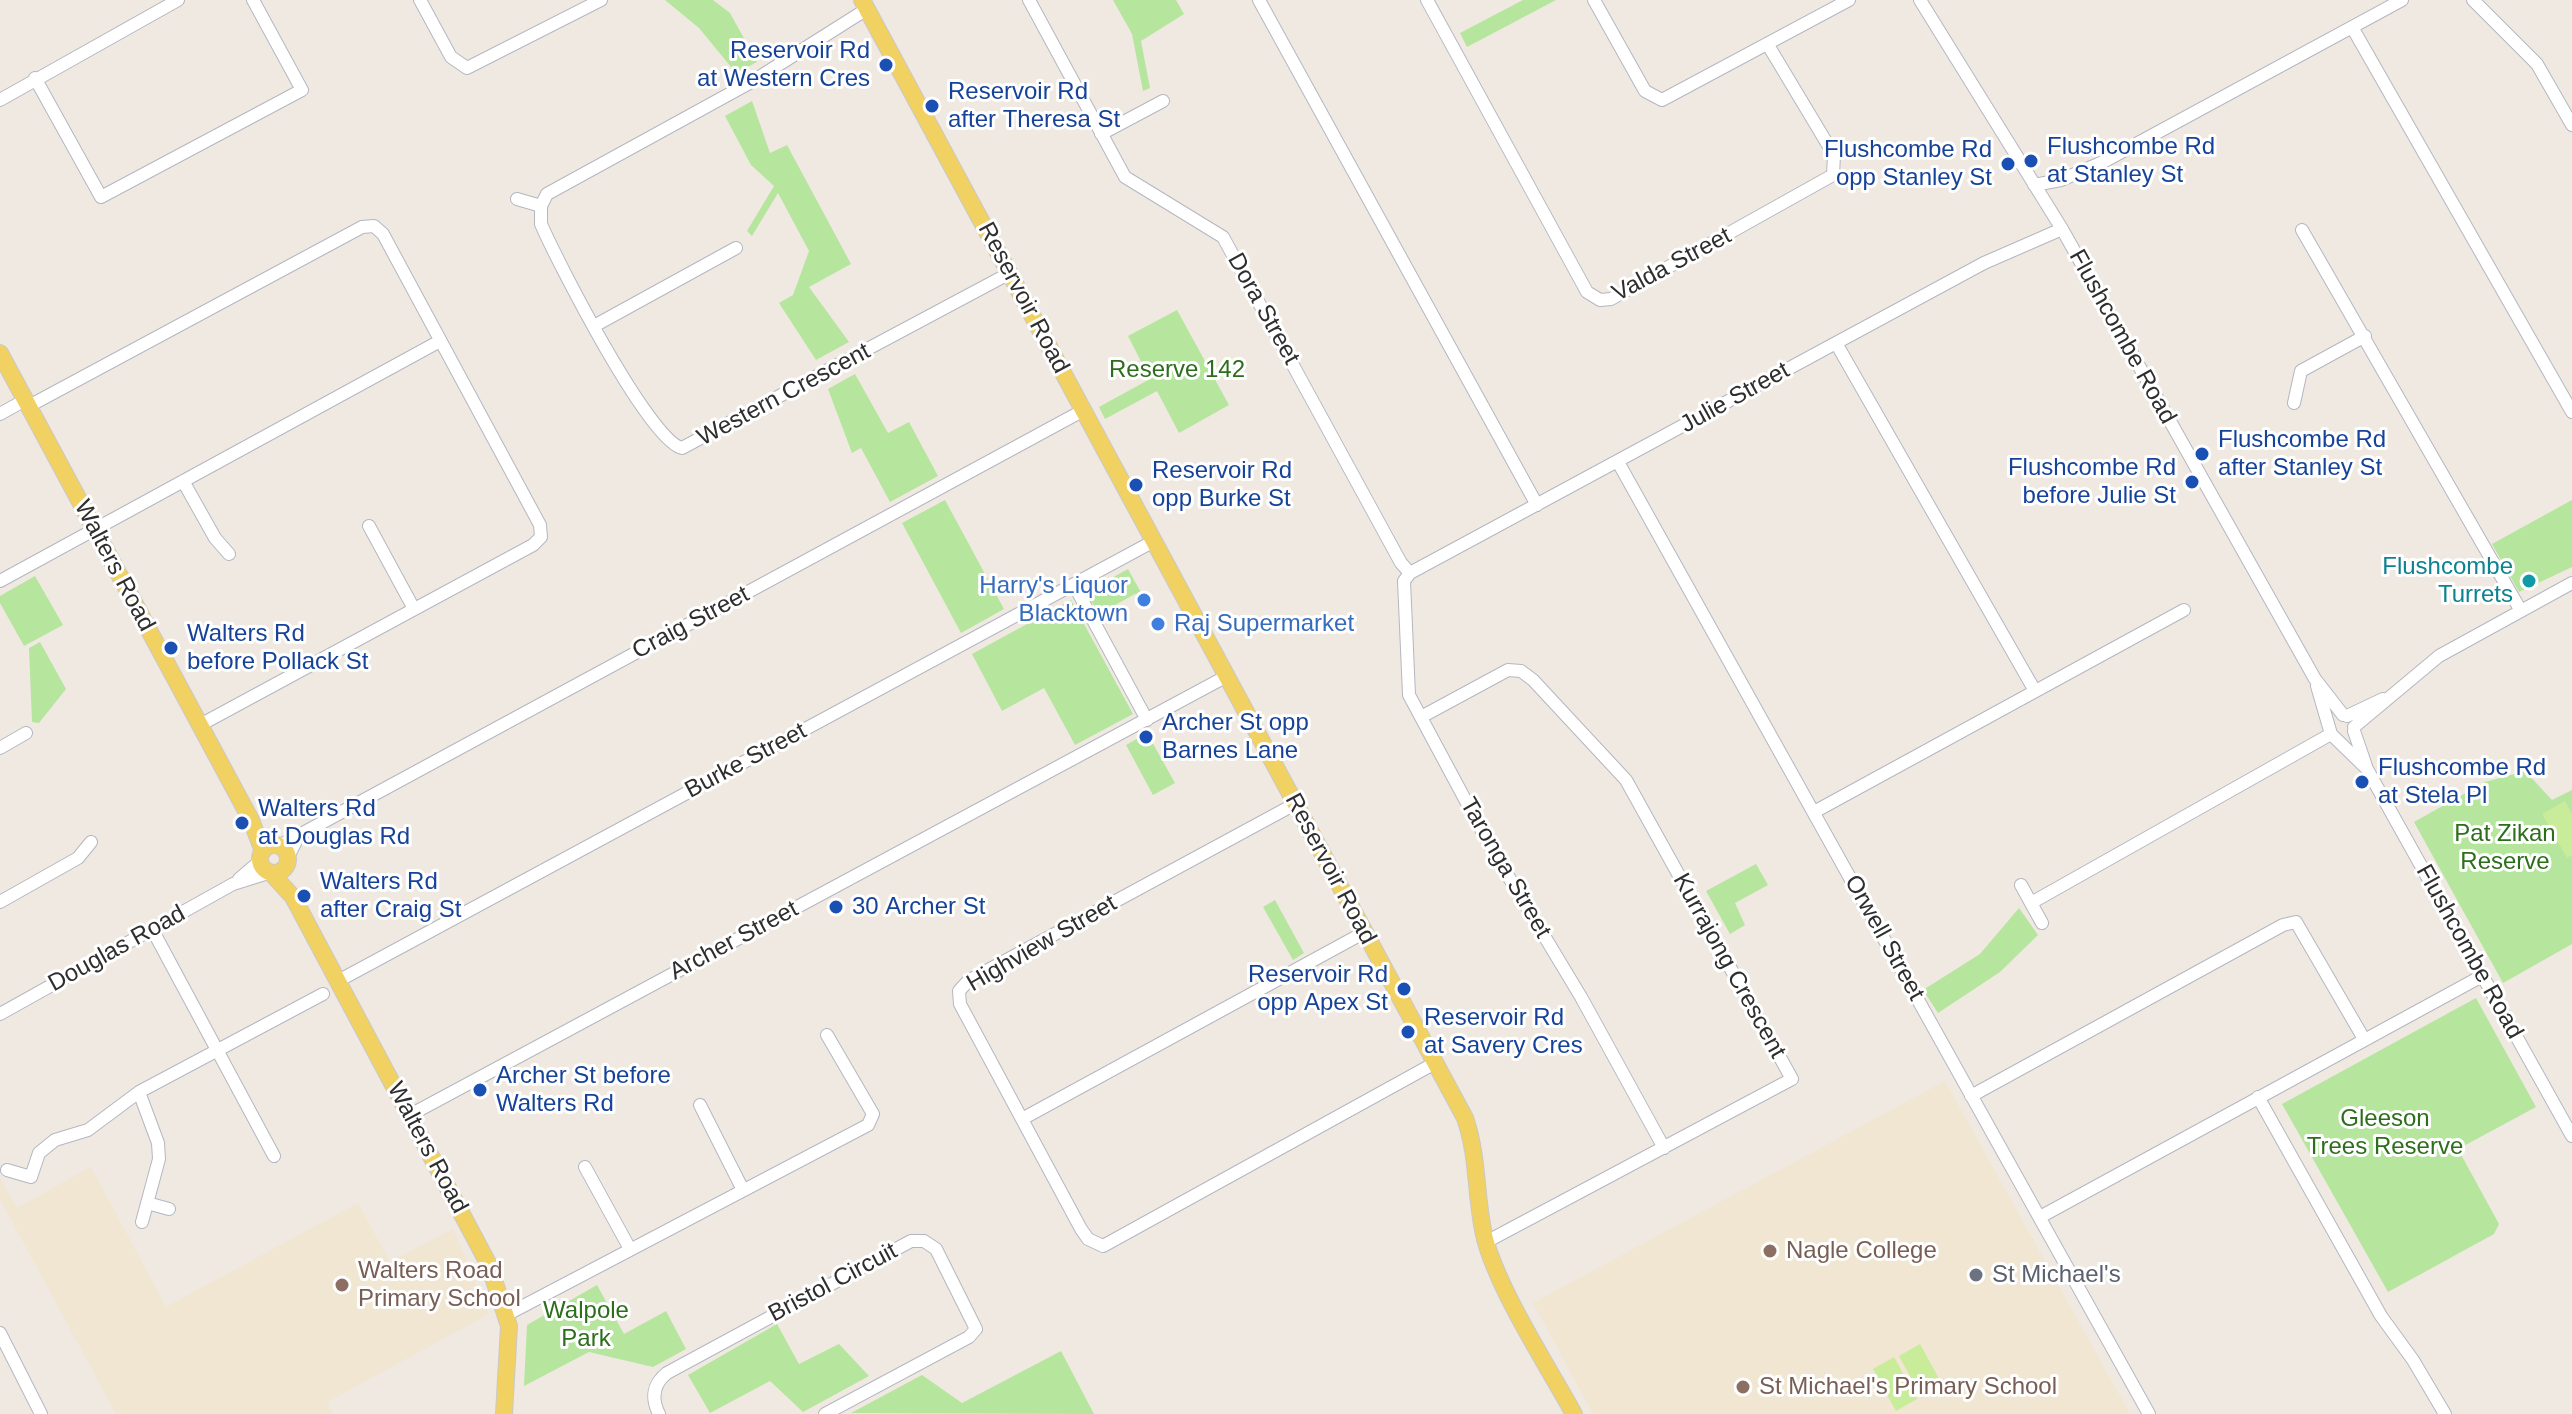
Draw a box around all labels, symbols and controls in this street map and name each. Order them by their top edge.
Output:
place label: Reservoir Rd at Western Cres [697,37,870,93]
marker: Reservoir Rd at Western Cres [877,56,895,74]
place label: Reservoir Rd after Theresa St [948,78,1120,134]
marker: Reservoir Rd after Theresa St [923,97,941,115]
place label: Flushcombe Rd at Stanley St [2047,133,2215,189]
place label: Flushcombe Rd opp Stanley St [1824,136,1992,192]
marker: Flushcombe Rd at Stanley St [2022,152,2040,170]
marker: Flushcombe Rd opp Stanley St [1999,155,2017,173]
street label: Reservoir Road [971,218,1075,378]
street label: Valda Street [1608,222,1736,308]
street label: Flushcombe Road [2062,245,2182,429]
street label: Dora Street [1221,248,1305,370]
street label: Western Crescent [693,337,875,453]
park label: Reserve 142 [1109,356,1245,384]
street label: Julie Street [1676,356,1794,440]
place label: Flushcombe Rd after Stanley St [2218,426,2386,482]
marker: Flushcombe Rd after Stanley St [2193,445,2211,463]
place label: Flushcombe Rd before Julie St [2008,454,2176,510]
place label: Reservoir Rd opp Burke St [1152,457,1292,513]
marker: Flushcombe Rd before Julie St [2183,473,2201,491]
marker: Reservoir Rd opp Burke St [1127,476,1145,494]
street label: Walters Road [67,495,161,637]
place label: Flushcombe Turrets [2382,553,2513,609]
place label: Harry's Liquor Blacktown [979,572,1128,628]
marker: Flushcombe Turrets [2520,572,2538,590]
street label: Craig Street [628,580,754,666]
marker: Harry's Liquor Blacktown [1135,591,1153,609]
place label: Raj Supermarket [1174,610,1354,638]
marker: Raj Supermarket [1149,615,1167,633]
place label: Walters Rd before Pollack St [187,620,368,676]
marker: Walters Rd before Pollack St [162,639,180,657]
place label: Archer St opp Barnes Lane [1162,709,1309,765]
street label: Burke Street [680,717,812,805]
marker: Archer St opp Barnes Lane [1137,728,1155,746]
place label: Flushcombe Rd at Stela Pl [2378,754,2546,810]
marker: Flushcombe Rd at Stela Pl [2353,773,2371,791]
street label: Reservoir Road [1278,789,1382,949]
street label: Taronga Street [1453,793,1557,943]
place label: Walters Rd at Douglas Rd [258,795,410,851]
marker: Walters Rd at Douglas Rd [233,814,251,832]
park label: Pat Zikan Reserve [2454,820,2556,876]
street label: Flushcombe Road [2409,860,2529,1044]
place label: Walters Rd after Craig St [320,868,461,924]
street label: Kurrajong Crescent [1666,869,1792,1063]
street label: Orwell Street [1838,870,1930,1006]
marker: Walters Rd after Craig St [295,887,313,905]
street label: Highview Street [962,890,1122,998]
place label: 30 Archer St [852,893,985,921]
street label: Archer Street [665,895,803,987]
marker: 30 Archer St [827,898,845,916]
street label: Douglas Road [44,900,190,998]
place label: Reservoir Rd opp Apex St [1248,961,1388,1017]
marker: Reservoir Rd opp Apex St [1395,980,1413,998]
place label: Reservoir Rd at Savery Cres [1424,1004,1583,1060]
marker: Reservoir Rd at Savery Cres [1399,1023,1417,1041]
place label: Archer St before Walters Rd [496,1062,671,1118]
street label: Walters Road [380,1077,474,1219]
marker: Archer St before Walters Rd [471,1081,489,1099]
park label: Gleeson Trees Reserve [2307,1105,2463,1161]
street label: Bristol Circuit [764,1237,902,1329]
place label: Nagle College [1786,1237,1937,1265]
marker: Nagle College [1761,1242,1779,1260]
place label: Walters Road Primary School [358,1257,521,1313]
place label: St Michael's [1992,1261,2121,1289]
marker: St Michael's [1967,1266,1985,1284]
marker: Walters Road Primary School [333,1276,351,1294]
park label: Walpole Park [543,1297,629,1353]
place label: St Michael's Primary School [1759,1373,2057,1401]
marker: St Michael's Primary School [1734,1378,1752,1396]

